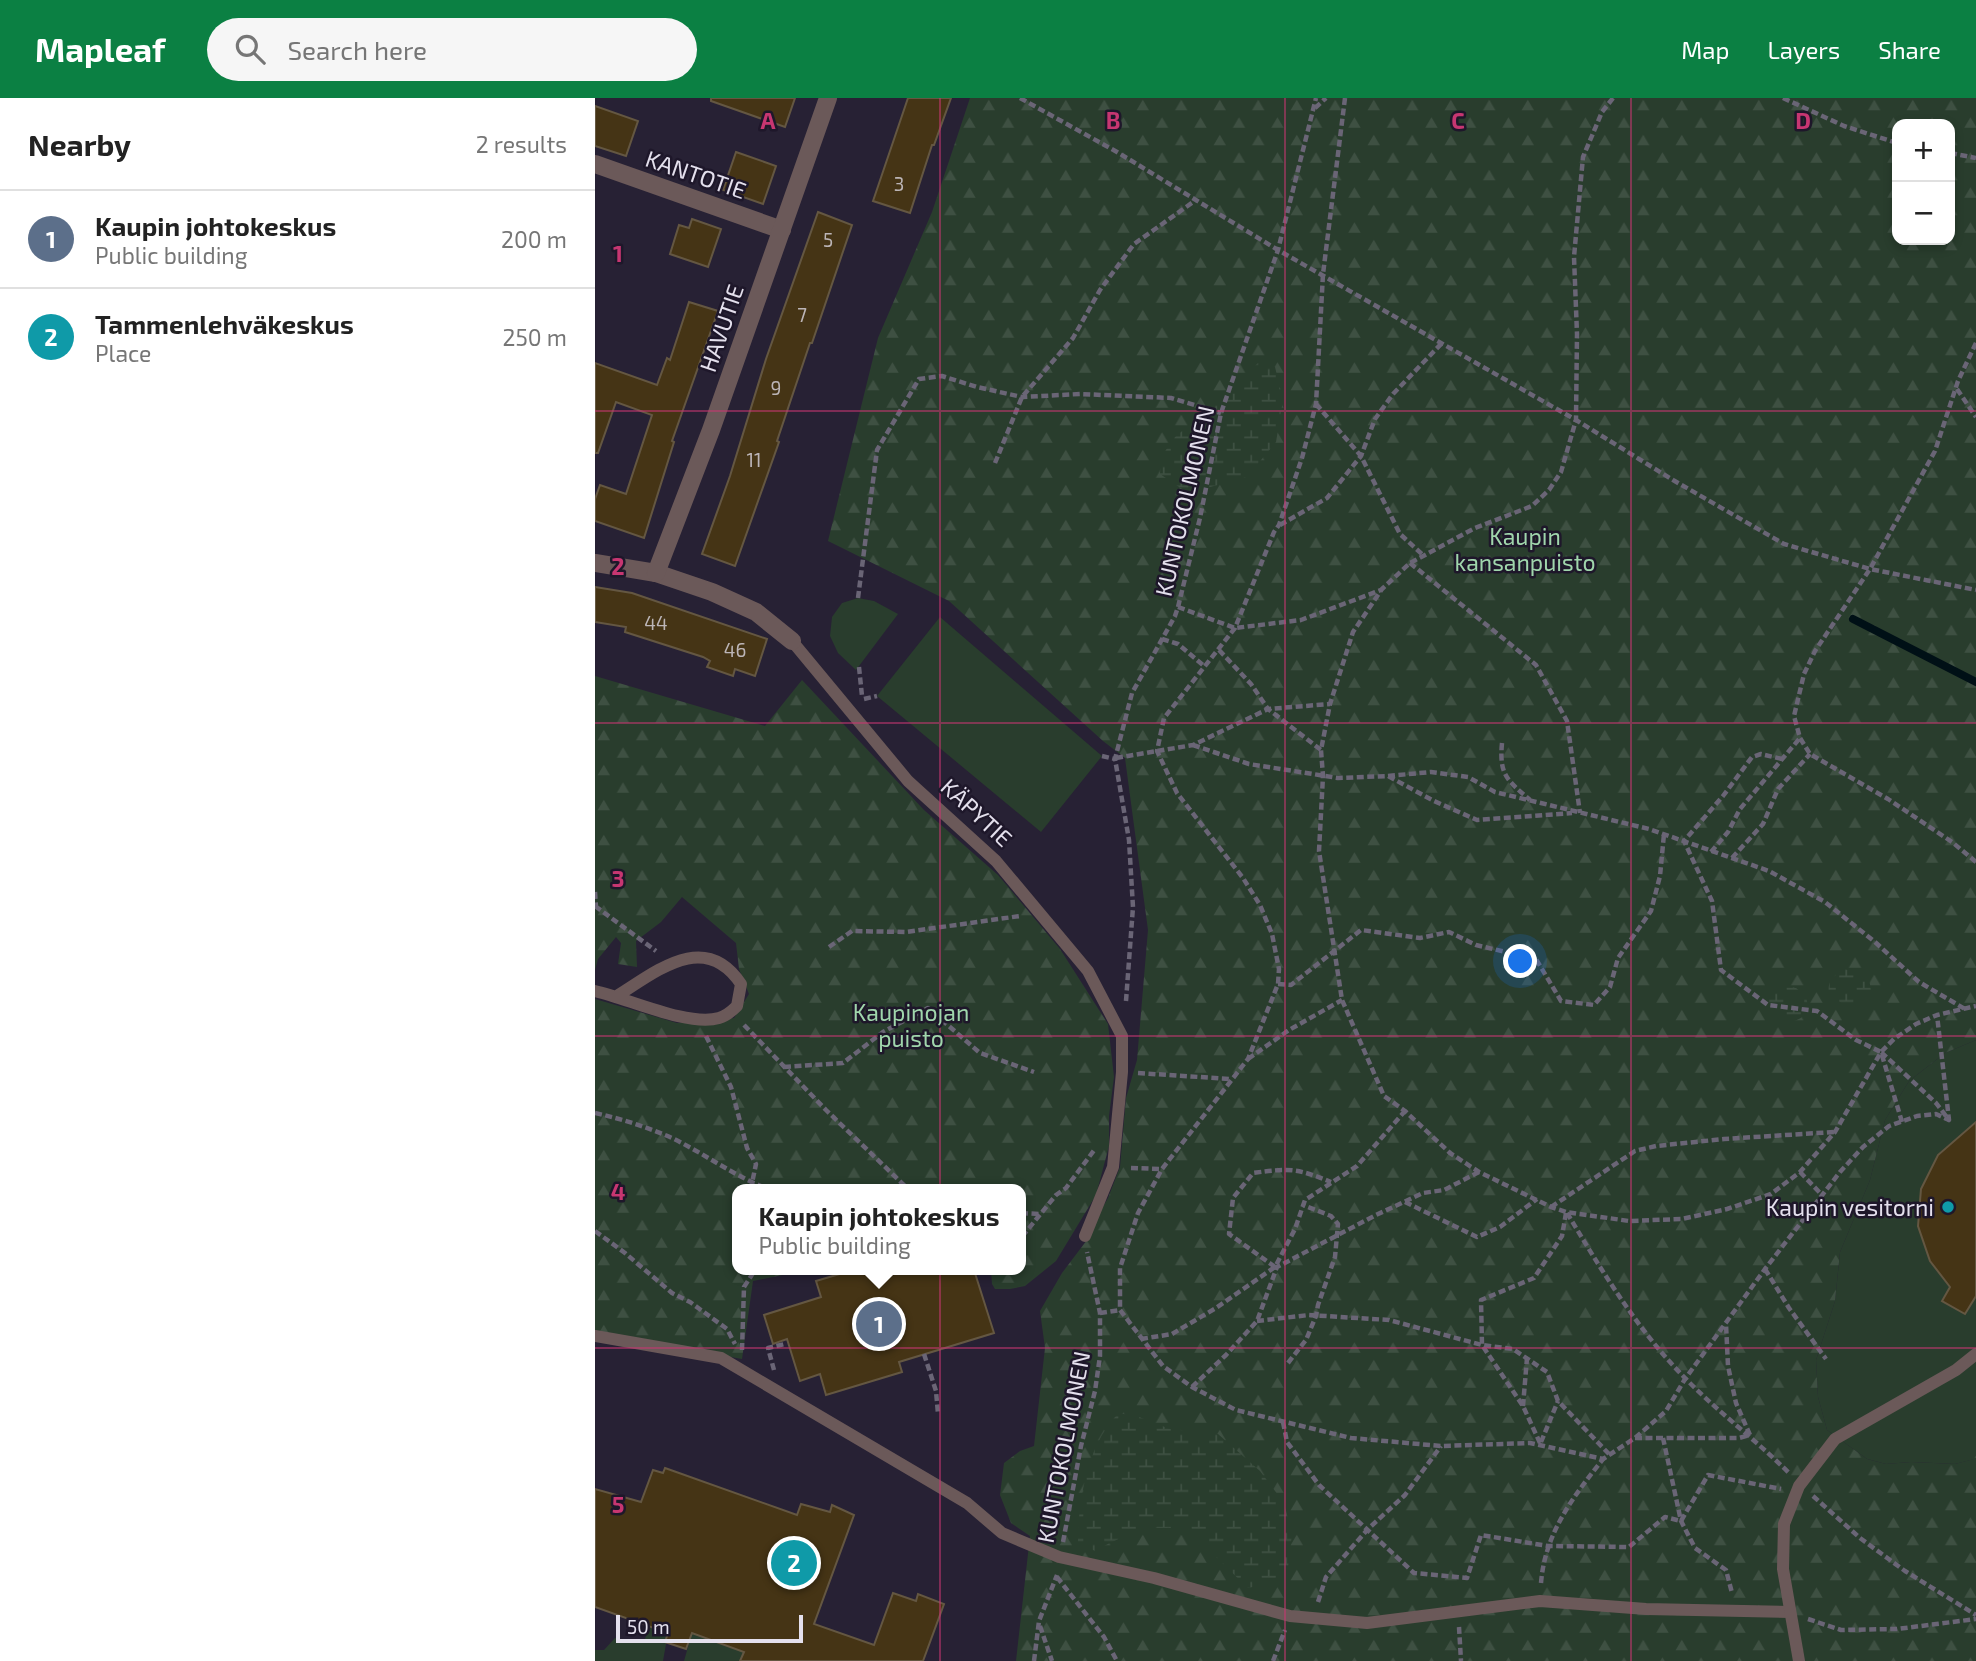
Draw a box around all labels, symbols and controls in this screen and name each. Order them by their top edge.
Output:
search box [207,18,697,81]
text: Mapleaf [35,29,165,69]
icon: search [231,30,269,68]
text: Search here [287,34,427,65]
text: Map [1681,35,1729,64]
text: Layers [1767,35,1840,64]
text: Share [1878,35,1941,64]
text: A [760,106,776,134]
text: B [1106,106,1120,134]
text: C [1451,106,1465,134]
text: D [1795,106,1811,134]
map controls [1892,119,1955,245]
button: + [1892,119,1955,182]
text: Nearby [28,126,131,162]
text: 2 results [476,130,567,158]
street label: KANTOTIE [642,144,750,204]
house number: 3 [894,172,904,195]
button: − [1892,182,1955,245]
text: Kaupin johtokeskus [95,210,336,241]
text: 1 [46,225,56,253]
text: 200 m [501,225,567,253]
house number: 5 [823,228,833,251]
text: 1 [613,239,623,267]
text: Public building [95,241,248,269]
street label: HAVUTIE [693,281,749,375]
house number: 7 [797,303,807,326]
text: Tammenlehväkeskus [95,308,354,339]
text: 2 [44,323,58,351]
text: 250 m [503,323,567,351]
text: Place [95,339,151,367]
house number: 9 [771,376,781,399]
street label: KUNTOKOLMONEN [1148,403,1220,599]
house number: 11 [746,448,762,471]
park label: Kaupin kansanpuisto [1454,522,1596,576]
text: 2 [611,552,625,580]
house number: 44 [644,611,668,634]
house number: 46 [724,638,746,661]
street label: KÄPYTIE [936,772,1018,852]
text: 3 [611,864,625,892]
your location [1503,944,1537,978]
park label: Kaupinojan puisto [853,998,969,1052]
text: 4 [611,1177,625,1205]
popup [732,1184,1026,1275]
place label: Kaupin vesitorni [1766,1193,1934,1221]
marker: Kaupin vesitorni [1940,1199,1956,1215]
text: Kaupin johtokeskus [758,1200,1000,1231]
text: Public building [758,1231,911,1259]
pin: 1 [856,1298,902,1350]
street label: KUNTOKOLMONEN [1031,1349,1095,1545]
text: 5 [612,1490,624,1518]
pin: 2 [771,1537,817,1589]
scale bar [616,1612,803,1644]
text: 50 m [627,1615,670,1638]

